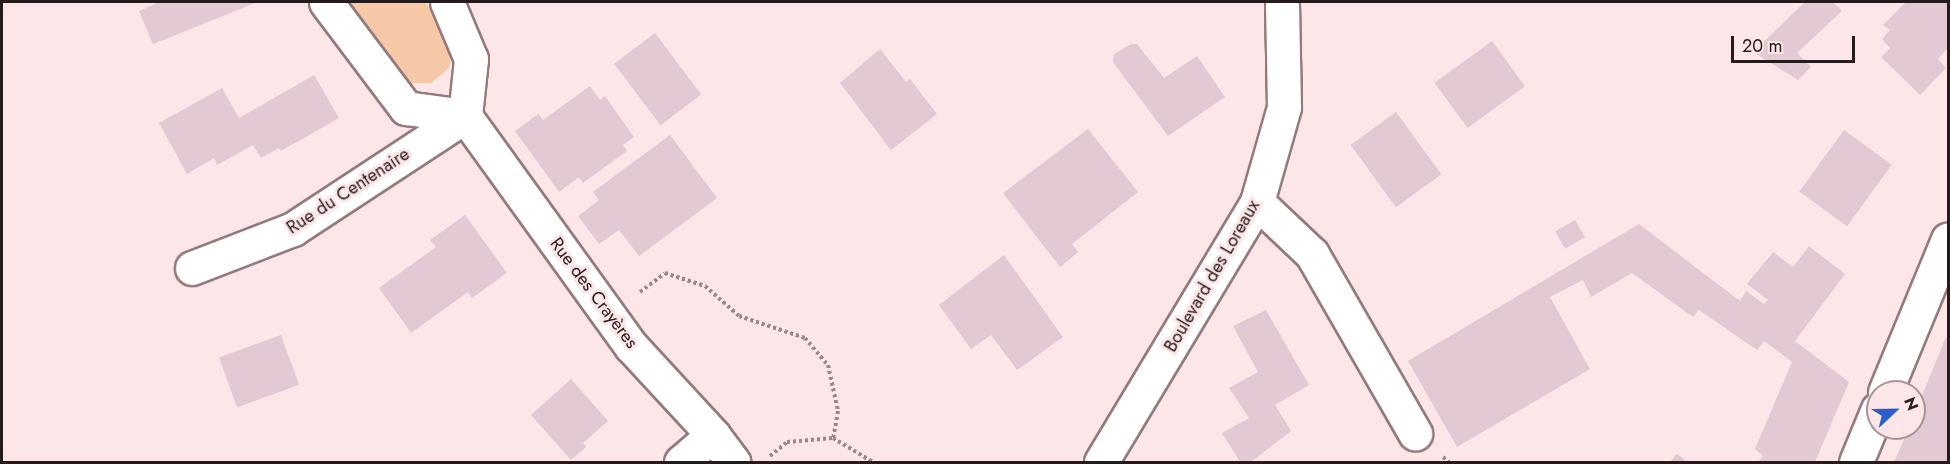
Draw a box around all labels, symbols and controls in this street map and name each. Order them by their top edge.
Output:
scale bar [1734,24,1858,62]
text: 20 m [1742,33,1782,59]
street label: Rue du Centenaire [283,143,413,239]
street label: Boulevard des Loreaux [1160,196,1264,356]
street label: Rue des Crayères [545,233,643,353]
north arrow [1866,380,1926,440]
text: N [1898,394,1924,414]

